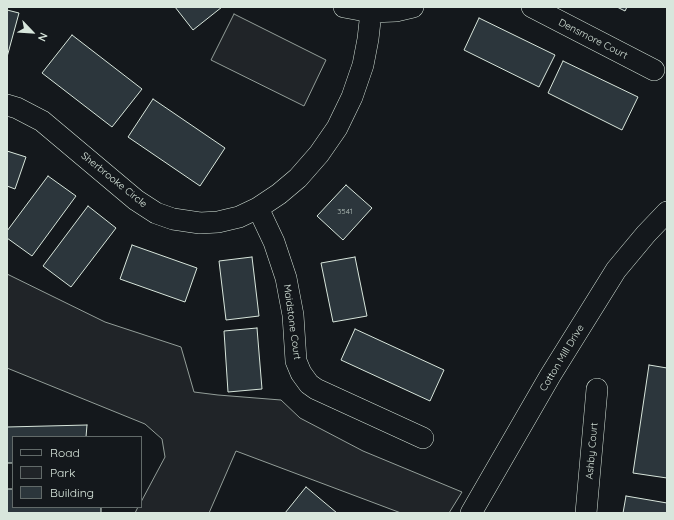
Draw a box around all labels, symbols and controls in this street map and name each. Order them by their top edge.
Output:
north arrow [12,12,52,52]
street label: Densmore Court [556,16,630,62]
text: N [35,30,51,44]
street label: Sherbrooke Circle [79,150,149,210]
house number: 3541 [337,207,353,217]
street label: Maidstone Court [281,283,303,361]
street label: Cotton Mill Drive [537,322,587,394]
street label: Ashby Court [584,422,600,480]
legend [12,436,142,508]
text: Road [50,445,80,460]
text: Park [50,465,75,480]
text: Building [50,485,94,500]

